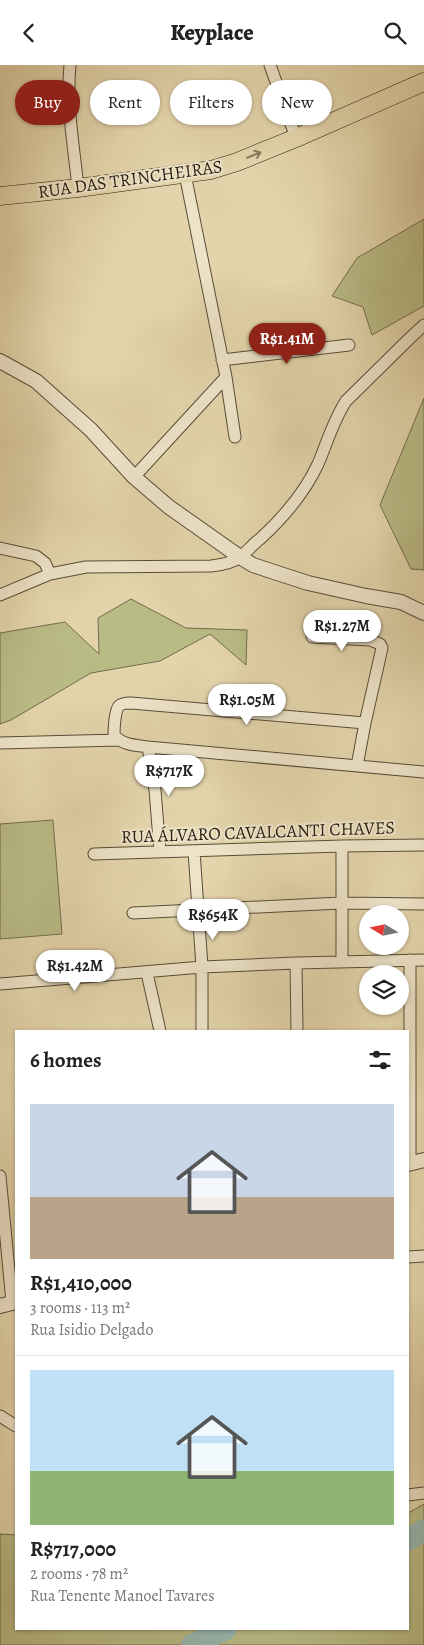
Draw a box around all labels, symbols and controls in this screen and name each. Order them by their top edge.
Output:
text: Keyplace [170,18,254,48]
icon: back [15,19,43,47]
icon: search [381,19,409,47]
chip: Buy [15,80,80,125]
chip: Rent [90,80,160,125]
chip: Filters [170,80,252,125]
chip: New [262,80,332,125]
one-way arrow [247,149,262,158]
street label: RUA DAS TRINCHEIRAS [36,154,224,204]
pin: R$1.41M [241,323,333,365]
text: R$1.41M [260,328,314,350]
pin: R$1.27M [296,609,388,652]
text: R$1.27M [314,615,370,637]
pin: R$1.05M [201,683,293,726]
text: R$1.05M [219,689,275,711]
pin: R$717K [128,755,210,797]
text: R$717K [145,760,193,782]
street label: RUA ÁLVARO CAVALCANTI CHAVES [121,815,395,849]
pin: R$654K [172,899,254,941]
text: R$654K [188,904,238,926]
north arrow [359,905,409,955]
map controls [359,905,409,1015]
pin: R$1.42M [29,949,121,992]
text: R$1.42M [47,955,103,977]
button: layers [359,965,409,1015]
text: 6 homes [30,1046,102,1074]
icon: filters [366,1046,394,1074]
icon: home [167,1137,257,1227]
text: R$1,410,000 [30,1269,132,1297]
text: 3 rooms · 113 m² [30,1297,130,1319]
text: Rua Isidio Delgado [30,1319,153,1341]
icon: home [167,1402,257,1492]
text: R$717,000 [30,1535,116,1563]
text: 2 rooms · 78 m² [30,1563,128,1585]
text: Rua Tenente Manoel Tavares [30,1585,215,1607]

